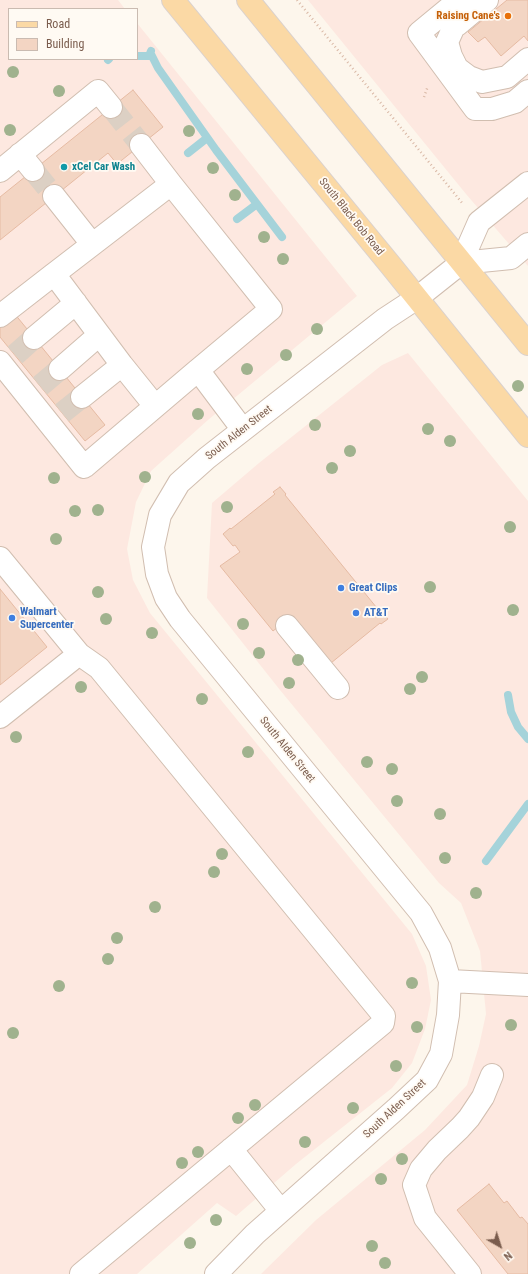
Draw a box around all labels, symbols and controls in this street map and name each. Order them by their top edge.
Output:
legend [8,8,138,60]
place label: Raising Cane's [436,9,500,23]
marker: Raising Cane's [503,11,513,21]
text: Road [46,17,70,31]
text: Building [46,37,84,51]
place label: xCel Car Wash [72,160,135,174]
marker: xCel Car Wash [59,162,69,172]
street label: South Black Bob Road [316,176,386,258]
street label: South Alden Street [203,403,275,463]
place label: Great Clips [349,581,398,595]
marker: Great Clips [336,583,346,593]
place label: Walmart Supercenter [20,605,74,631]
place label: AT&T [364,606,388,620]
marker: AT&T [351,608,361,618]
marker: Walmart Supercenter [7,613,17,623]
street label: South Alden Street [256,714,318,786]
street label: South Alden Street [361,1077,429,1141]
north arrow [480,1226,520,1266]
text: N [501,1249,515,1263]

